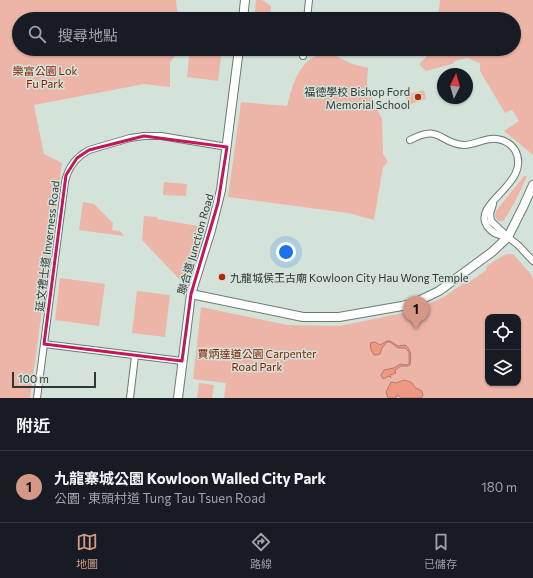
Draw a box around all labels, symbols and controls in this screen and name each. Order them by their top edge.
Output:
search box [12,12,521,56]
icon: search [26,23,48,45]
text: 搜尋地點 [58,26,118,44]
park label: 樂富公園 Lok Fu Park [13,64,77,90]
north arrow [437,68,473,104]
place label: 福德學校 Bishop Ford Memorial School [304,85,410,111]
marker: 福德學校 Bishop Ford Memorial School [413,92,423,102]
street label: 延文禮士道 Inverness Road [33,180,61,312]
street label: 聯合道 Junction Road [174,192,217,296]
your location [276,242,296,262]
place label: 九龍城侯王古廟 Kowloon City Hau Wong Temple [230,271,469,284]
marker: 九龍城侯王古廟 Kowloon City Hau Wong Temple [217,272,227,282]
pin: 1 [403,296,429,329]
map controls [485,314,521,386]
button: locate [485,314,521,350]
park label: 賈炳達道公園 Carpenter Road Park [197,347,317,373]
button: layers [485,350,521,386]
scale bar [12,370,96,389]
text: 100 m [18,372,49,385]
text: 附近 [16,415,50,436]
text: 九龍寨城公園 Kowloon Walled City Park [54,469,326,487]
text: 1 [26,479,32,495]
text: 180 m [481,479,517,495]
text: 公園 · 東頭村道 Tung Tau Tsuen Road [54,490,265,506]
tab: 地圖 [76,531,98,571]
tab: 路線 [250,531,272,571]
tab: 已儲存 [424,531,457,571]

